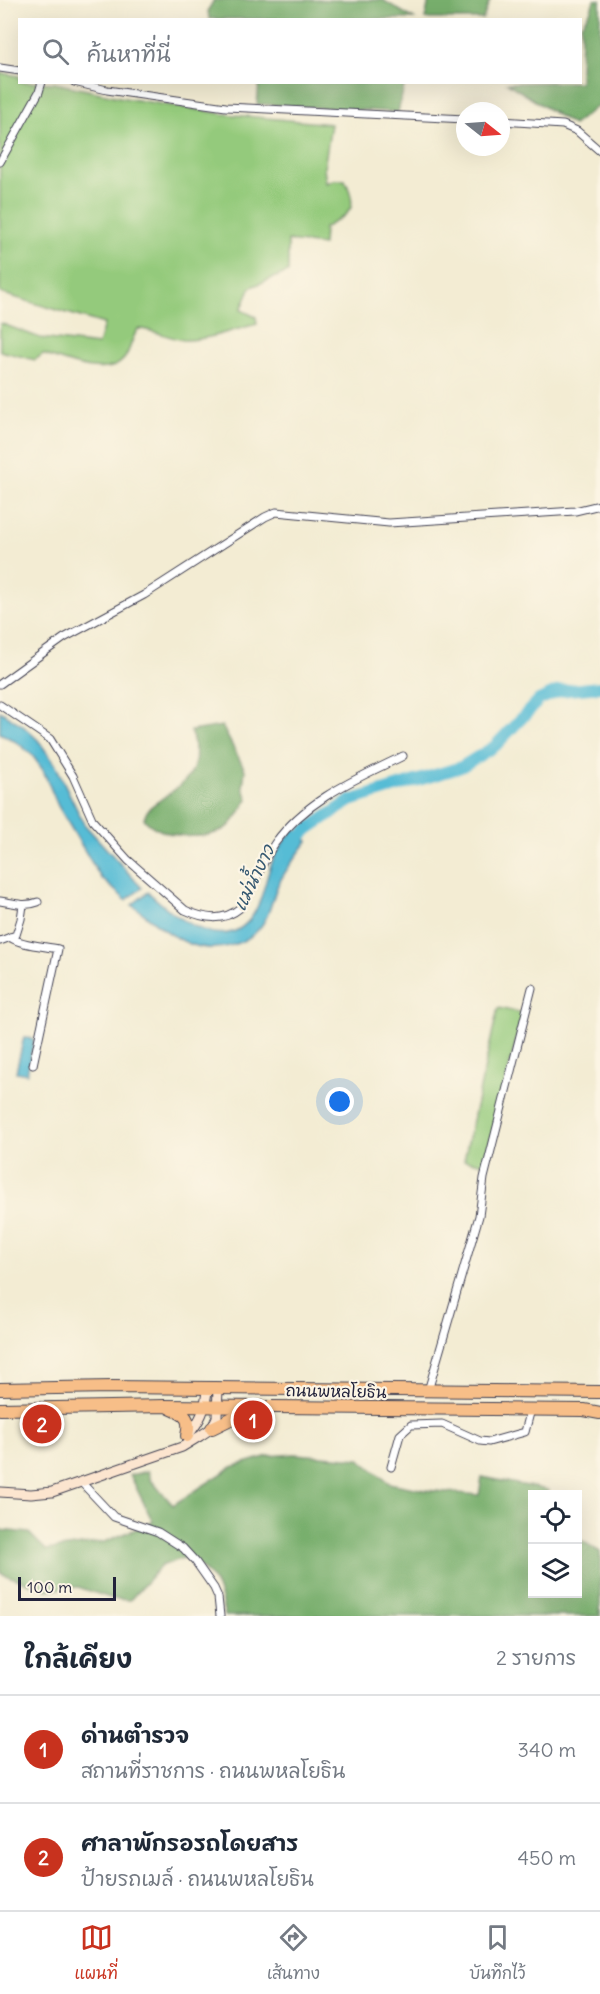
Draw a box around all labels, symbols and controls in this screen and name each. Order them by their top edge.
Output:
search box [18,18,582,84]
icon: search [39,35,72,68]
text: ค้นหาที่นี่ [87,40,171,68]
north arrow [456,102,510,156]
water label: แม่น้ำงาว [223,837,280,914]
your location [325,1087,354,1116]
street label: ถนนพหลโยธิน [285,1379,387,1402]
pin: 1 [234,1398,272,1442]
pin: 2 [22,1402,62,1446]
map controls [528,1490,582,1598]
button: locate [528,1490,582,1544]
button: layers [528,1544,582,1598]
scale bar [18,1574,116,1602]
text: 100 m [27,1577,72,1597]
text: ใกล้เคียง [24,1642,132,1675]
text: 2 รายการ [496,1645,576,1670]
text: ด่านตำรวจ [81,1721,189,1749]
text: 1 [40,1737,47,1762]
text: 340 m [518,1737,576,1762]
text: สถานที่ราชการ · ถนนพหลโยธิน [81,1758,345,1783]
text: ศาลาพักรอรถโดยสาร [81,1829,298,1857]
text: 2 [38,1845,49,1870]
text: 450 m [517,1845,576,1870]
text: ป้ายรถเมล์ · ถนนพหลโยธิน [81,1866,314,1891]
tab: แผนที่ [75,1921,118,1985]
tab: เส้นทาง [267,1921,320,1985]
tab: บันทึกไว้ [469,1921,525,1985]

